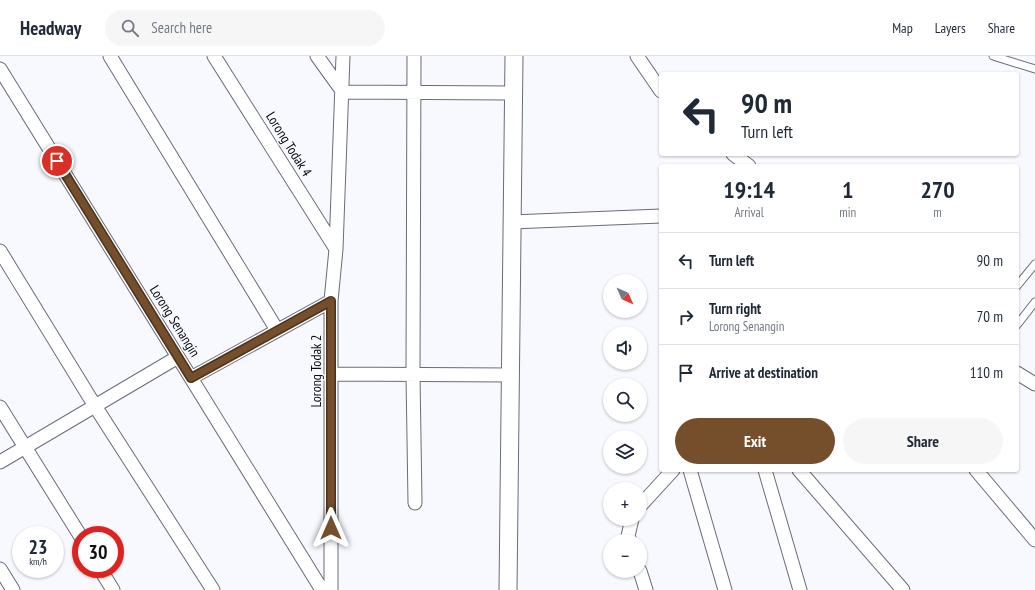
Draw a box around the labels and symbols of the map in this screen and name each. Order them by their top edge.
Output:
street label: Lorong Todak 4 [262,108,316,180]
pin [40,144,74,178]
north arrow [603,274,647,318]
street label: Lorong Senangin [146,282,204,360]
street label: Lorong Todak 2 [307,335,325,407]
position arrow [310,507,352,549]
speed limit sign: 30 [72,526,124,578]

